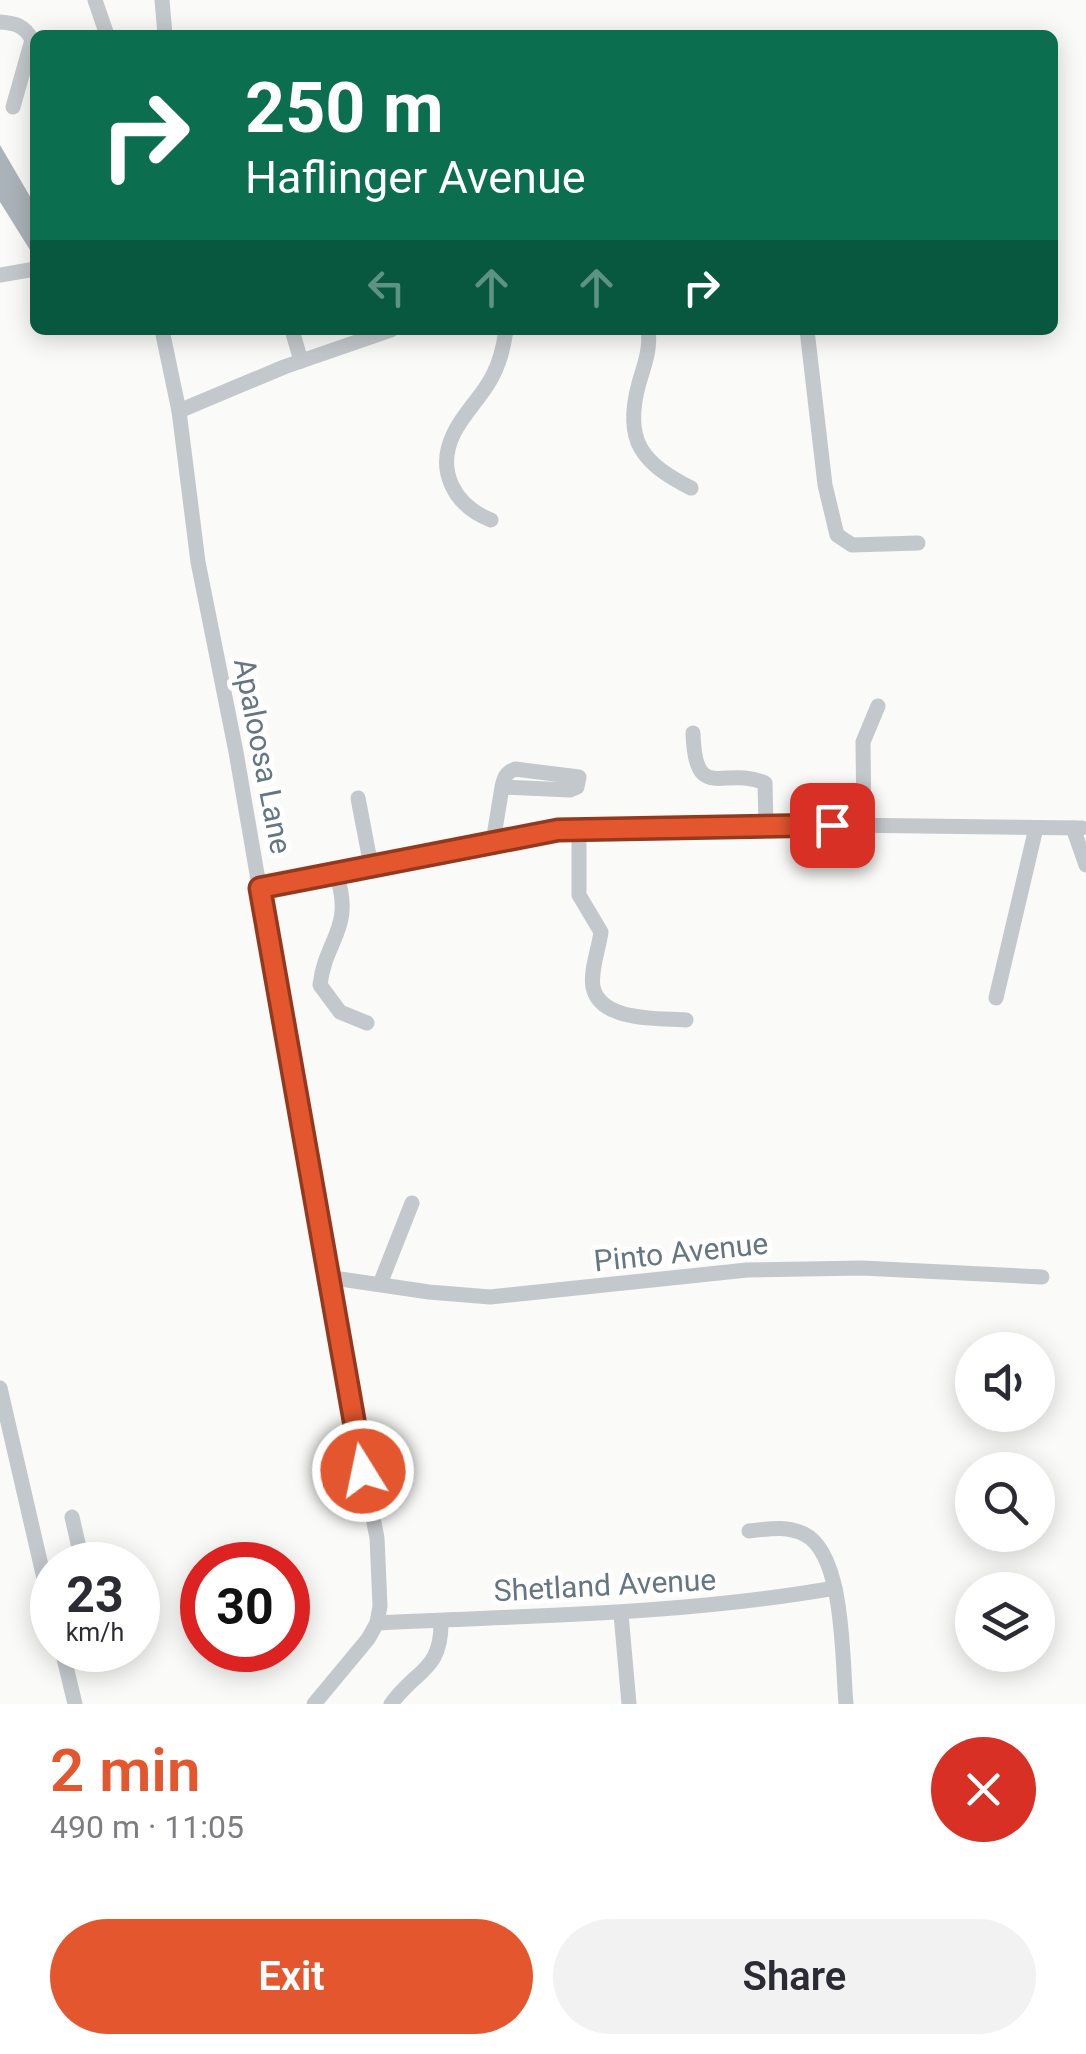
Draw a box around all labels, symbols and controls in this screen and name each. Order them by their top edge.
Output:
text: 250 m [245,67,444,149]
icon: right [80,70,210,200]
text: Haflinger Avenue [245,151,586,204]
icon: left [359,260,414,315]
icon: ahead [464,260,519,315]
icon: ahead [569,260,624,315]
icon: right [674,260,729,315]
street label: Apaloosa Lane [227,655,299,857]
pin [790,783,875,868]
icon: arrive [805,798,860,853]
street label: Pinto Avenue [592,1225,770,1279]
map controls [955,1332,1055,1672]
button: sound [955,1332,1055,1432]
position arrow [311,1419,415,1523]
button: search [955,1452,1055,1552]
speed limit sign: 30 [180,1542,310,1672]
street label: Shetland Avenue [493,1562,717,1608]
text: 23 [66,1566,124,1624]
button: layers [955,1572,1055,1672]
text: km/h [66,1618,124,1647]
text: 2 min [50,1735,200,1806]
button: close [931,1737,1036,1842]
text: 490 m · 11:05 [50,1808,244,1846]
button: Exit [50,1919,533,2034]
button: Share [553,1919,1036,2034]

